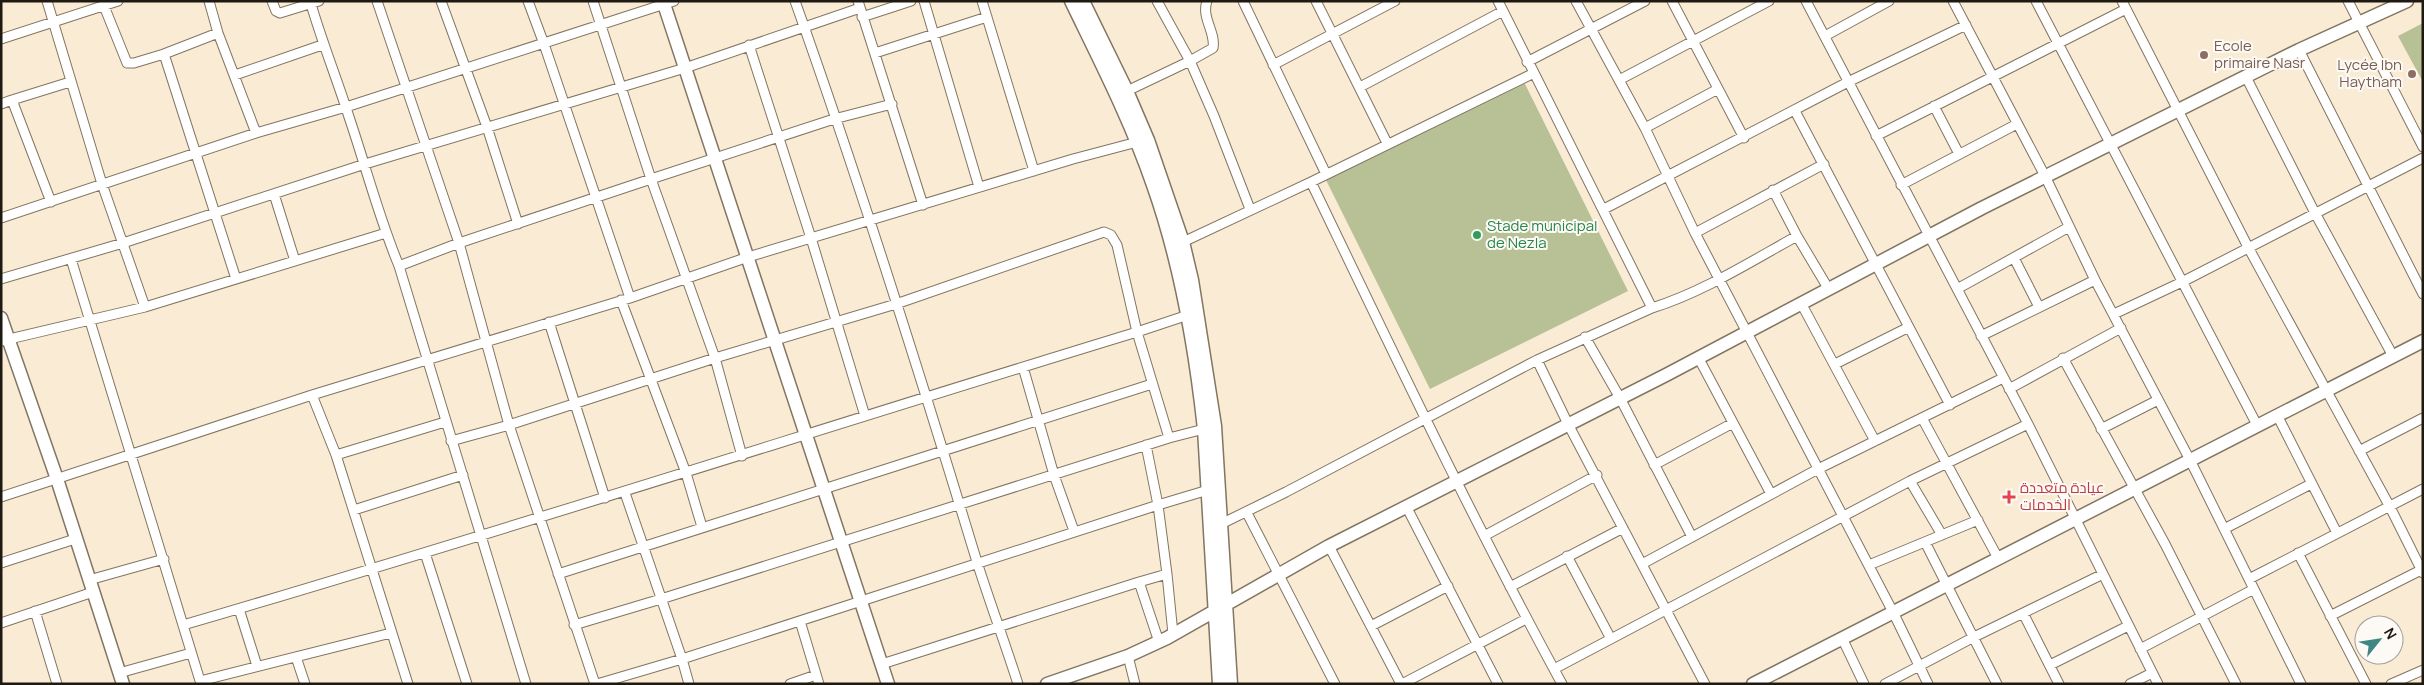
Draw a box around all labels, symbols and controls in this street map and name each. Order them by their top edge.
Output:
place label: Ecole primaire Nasr [2214,35,2306,73]
marker: Ecole primaire Nasr [2198,49,2210,61]
place label: Lycée Ibn Haytham [2337,54,2402,92]
marker: Lycée Ibn Haytham [2406,68,2418,80]
place label: Stade municipal de Nezla [1487,215,1598,253]
marker: Stade municipal de Nezla [1471,229,1483,241]
place label: عيادة متعددة الخدمات [2020,477,2104,515]
marker: عيادة متعددة الخدمات [2002,490,2016,504]
north arrow [2354,615,2404,665]
text: N [2380,624,2401,642]

